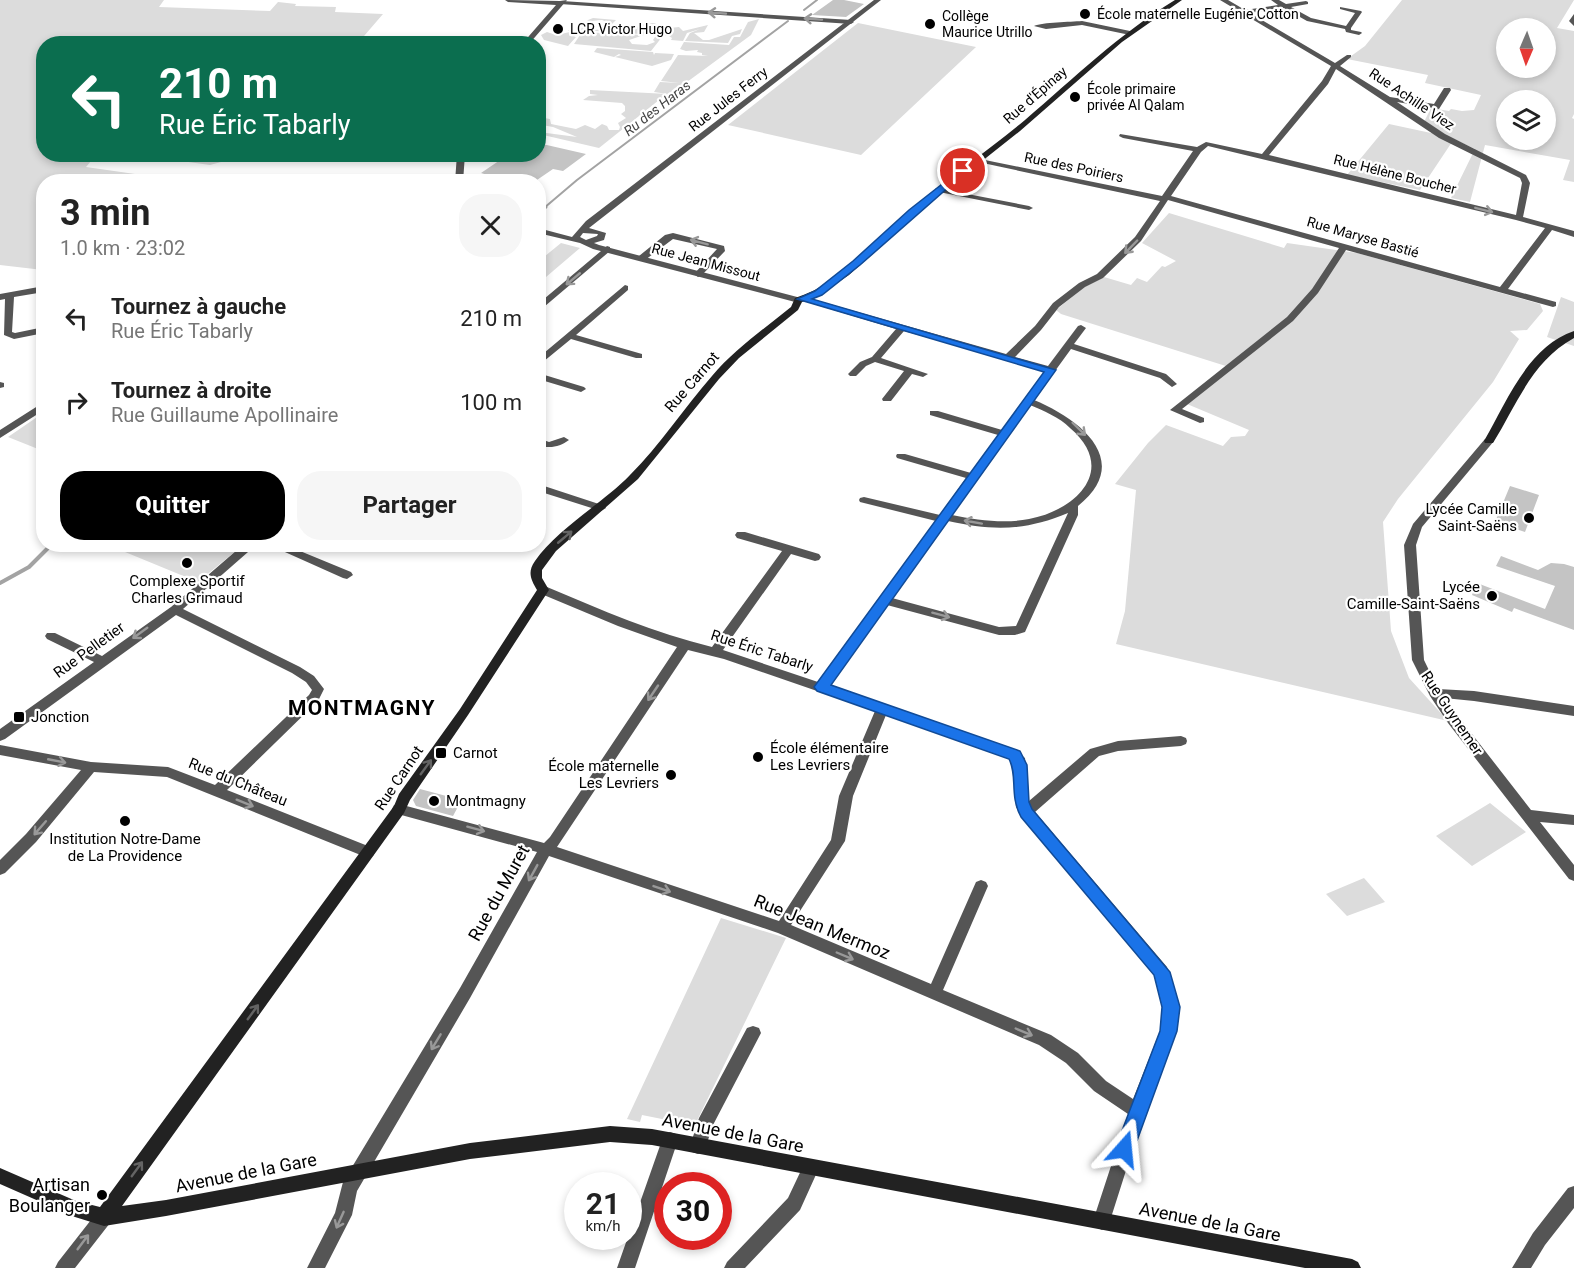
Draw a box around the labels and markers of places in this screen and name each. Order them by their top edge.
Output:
place label: École maternelle Eugénie Cotton [1097,5,1299,22]
marker: École maternelle Eugénie Cotton [1078,7,1092,21]
place label: Collège Maurice Utrillo [942,8,1033,40]
marker: Collège Maurice Utrillo [923,17,937,31]
place label: LCR Victor Hugo [570,21,672,37]
marker: LCR Victor Hugo [551,22,565,36]
place label: École primaire privée Al Qalam [1087,80,1185,113]
marker: École primaire privée Al Qalam [1068,90,1082,104]
pin [937,145,988,196]
place label: Lycée Camille Saint-Saëns [1425,500,1517,535]
marker: Lycée Camille Saint-Saëns [1522,511,1536,525]
marker: Complexe Sportif Charles Grimaud [180,556,194,570]
place label: Complexe Sportif Charles Grimaud [129,572,246,607]
place label: Lycée Camille-Saint-Saëns [1347,578,1480,613]
marker: Lycée Camille-Saint-Saëns [1485,589,1499,603]
place label: Jonction [31,708,89,726]
marker: Jonction [12,710,26,724]
place label: École élémentaire Les Levriers [770,739,889,774]
place label: Carnot [453,744,498,762]
marker: Carnot [434,746,448,760]
marker: École élémentaire Les Levriers [751,750,765,764]
place label: École maternelle Les Levriers [548,757,659,792]
marker: École maternelle Les Levriers [664,768,678,782]
place label: Montmagny [446,792,526,810]
marker: Montmagny [427,794,441,808]
marker: Institution Notre-Dame de La Providence [118,814,132,828]
place label: Institution Notre-Dame de La Providence [49,830,201,865]
place label: Artisan Boulanger [9,1174,90,1216]
marker: Artisan Boulanger [95,1188,109,1202]

